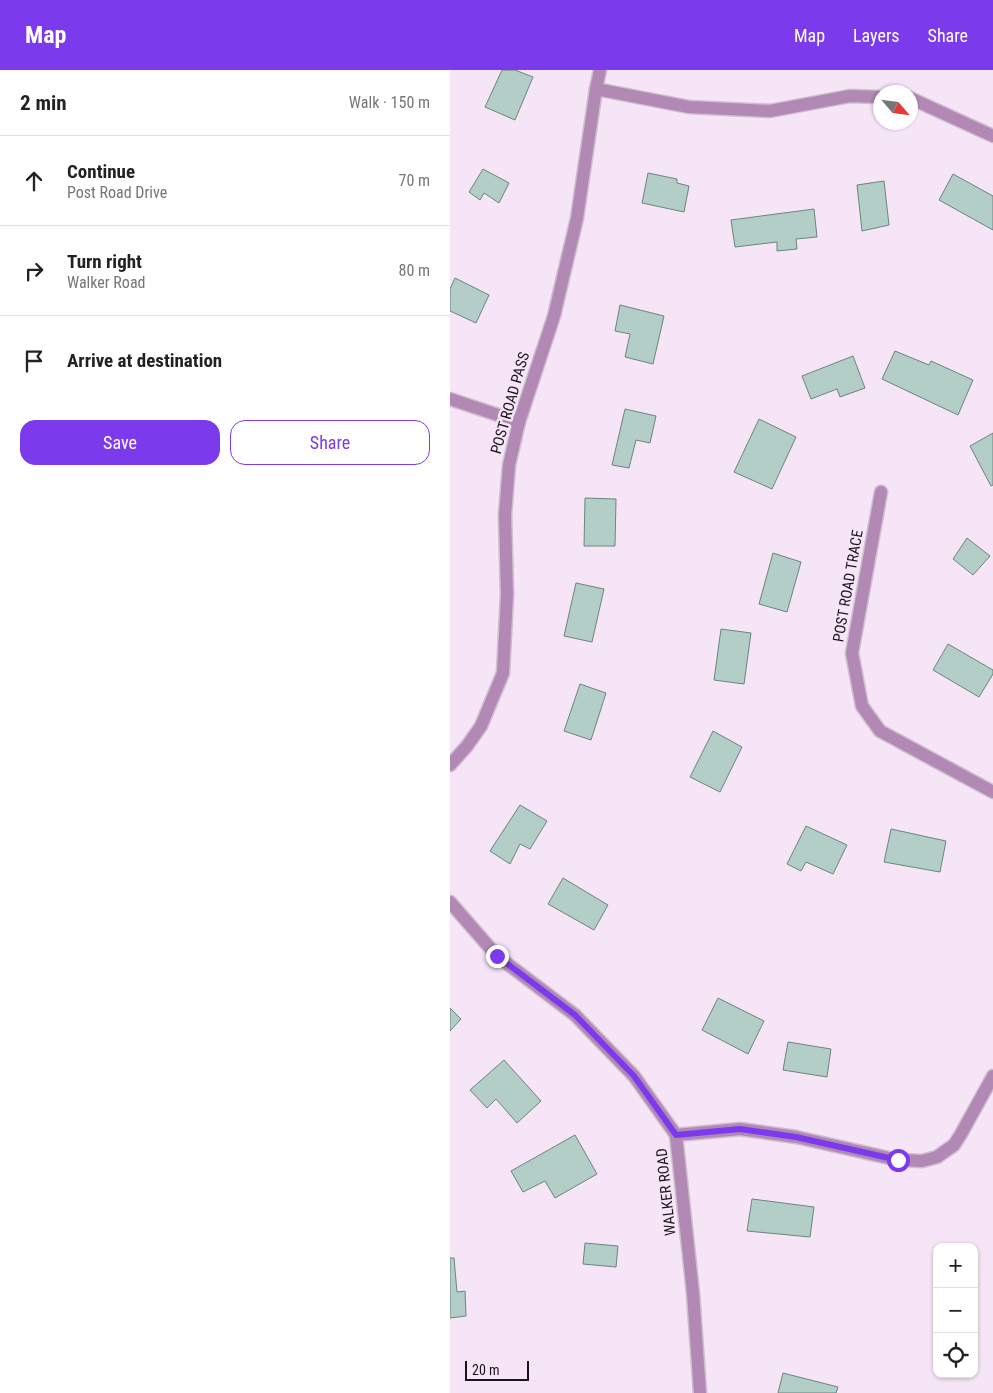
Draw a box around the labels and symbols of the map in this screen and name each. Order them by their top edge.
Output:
north arrow [873,85,918,130]
street label: POST ROAD PASS [487,350,533,456]
street label: POST ROAD TRACE [829,529,867,643]
route end [486,945,509,968]
street label: WALKER ROAD [652,1147,680,1237]
route start [887,1149,910,1172]
scale bar [465,1358,529,1381]

